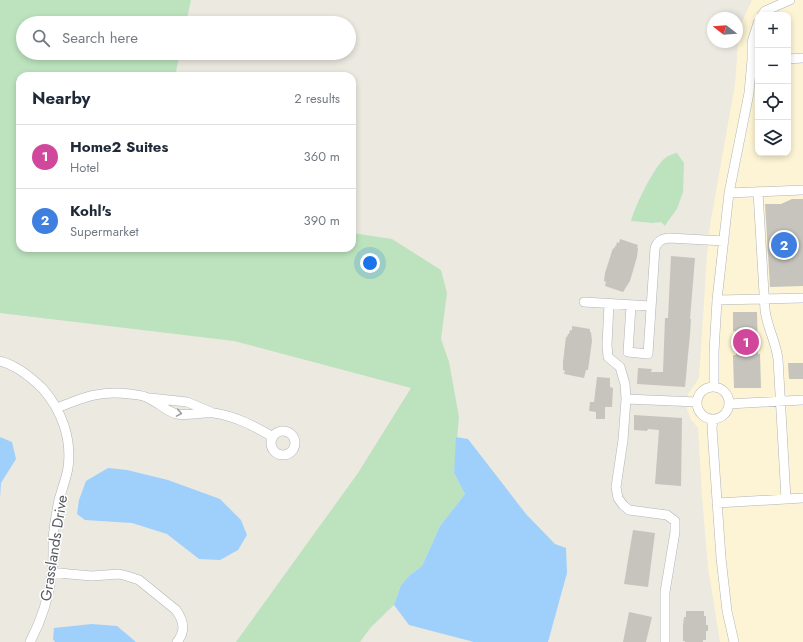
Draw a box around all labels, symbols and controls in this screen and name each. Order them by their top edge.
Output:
north arrow [707,12,743,48]
map controls [755,12,791,156]
button: + [755,12,791,48]
search box [16,16,356,60]
icon: search [30,27,52,49]
text: Search here [62,27,138,49]
button: − [755,48,791,84]
button: locate [755,84,791,120]
text: Nearby [32,86,90,110]
text: 2 results [294,89,340,108]
button: layers [755,120,791,156]
text: Home2 Suites [70,136,168,158]
text: 1 [42,147,48,166]
text: 360 m [304,147,340,166]
text: Hotel [70,158,99,177]
text: Kohl's [70,200,111,222]
text: 2 [41,211,49,230]
text: 390 m [304,211,340,230]
text: Supermarket [70,222,139,241]
pin: 2 [771,230,797,260]
your location [360,253,380,273]
pin: 1 [733,327,759,357]
one-way arrow [176,408,182,417]
street label: Grasslands Drive [35,493,73,603]

